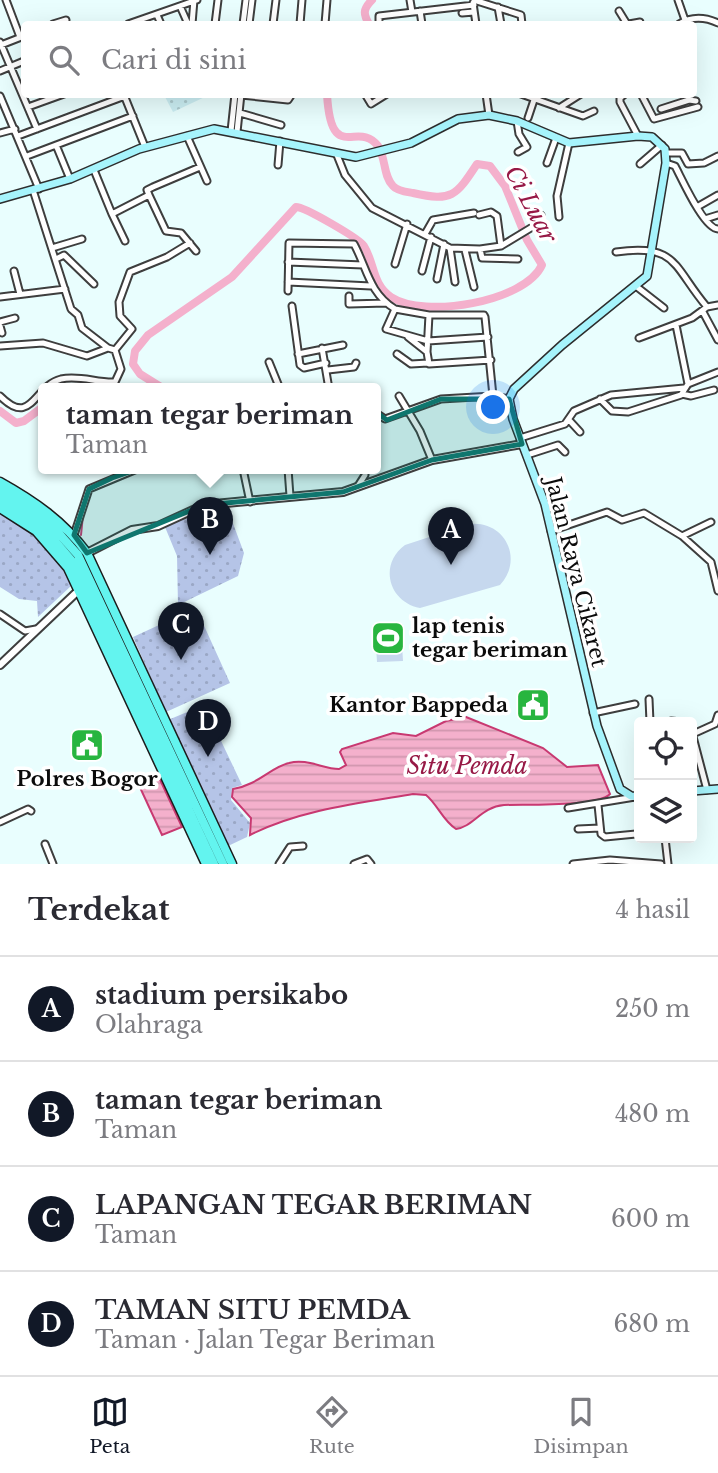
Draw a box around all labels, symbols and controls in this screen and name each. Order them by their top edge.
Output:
search box [21,21,697,98]
icon: search [45,41,83,79]
text: Cari di sini [101,44,246,76]
water label: Ci Luar [499,161,564,249]
popup [38,383,381,474]
your location [476,390,510,424]
text: taman tegar beriman [66,399,353,431]
text: Taman [66,431,148,459]
street label: Jalan Raya Cikaret [539,471,612,670]
pin: B [187,497,233,555]
pin: A [428,507,474,565]
pin: C [158,602,204,660]
place label: lap tenis tegar beriman [412,613,568,663]
sports icon: lap tenis tegar beriman [369,619,407,657]
public building icon: Kantor Bappeda [514,686,552,724]
place label: Kantor Bappeda [329,692,508,718]
pin: D [185,699,231,757]
map controls [634,717,697,843]
button: locate [634,717,697,780]
public building icon: Polres Bogor [68,726,106,764]
water label: Situ Pemda [406,752,528,780]
place label: Polres Bogor [16,766,158,792]
button: layers [634,780,697,843]
text: Terdekat [28,891,170,928]
text: 4 hasil [616,896,690,924]
text: stadium persikabo [95,979,348,1011]
text: A [42,995,60,1023]
text: 250 m [615,995,690,1023]
text: Olahraga [95,1011,203,1039]
text: taman tegar beriman [95,1084,382,1116]
text: B [42,1100,60,1128]
text: 480 m [615,1100,690,1128]
text: Taman [95,1116,177,1144]
text: LAPANGAN TEGAR BERIMAN [95,1189,532,1221]
text: C [42,1205,60,1233]
text: 600 m [611,1205,690,1233]
text: Taman [95,1221,177,1249]
text: TAMAN SITU PEMDA [95,1294,410,1326]
text: D [40,1310,62,1338]
text: 680 m [614,1310,690,1338]
text: Taman · Jalan Tegar Beriman [95,1326,435,1354]
tab: Peta [89,1393,130,1458]
tab: Rute [309,1393,355,1458]
tab: Disimpan [533,1393,629,1458]

